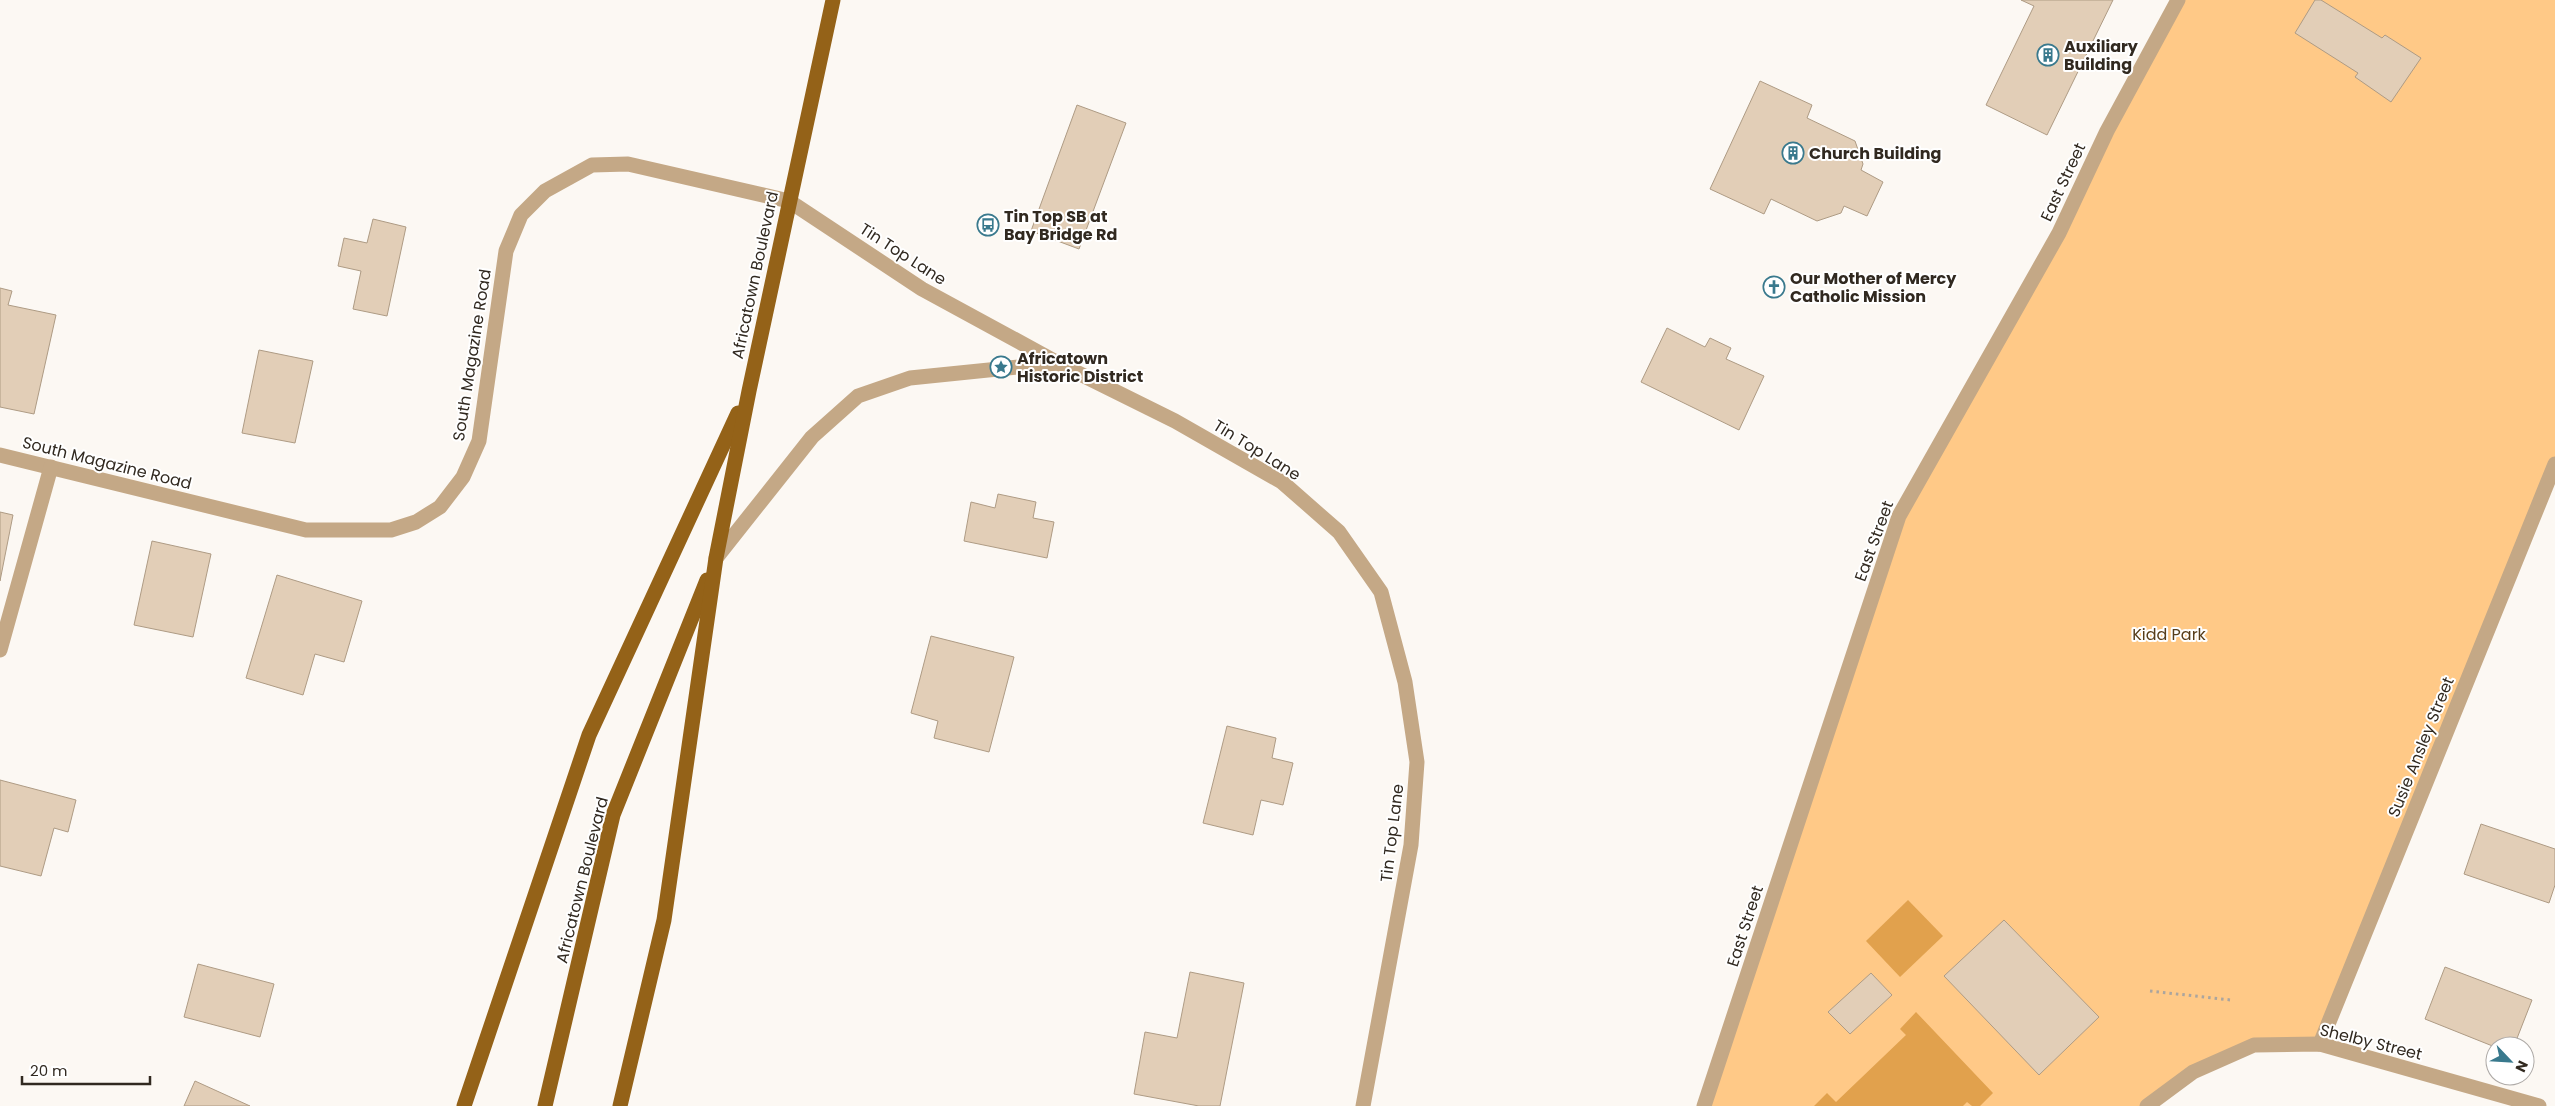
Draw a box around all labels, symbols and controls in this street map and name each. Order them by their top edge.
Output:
place label: Auxiliary Building [2064,35,2139,76]
building icon: Auxiliary Building [2036,43,2060,67]
street label: East Street [2035,139,2091,225]
building icon: Church Building [1781,141,1805,165]
place label: Church Building [1809,142,1941,165]
street label: Africatown Boulevard [726,189,784,361]
place label: Tin Top SB at Bay Bridge Rd [1004,205,1117,246]
bus stop icon: Tin Top SB at Bay Bridge Rd [976,213,1000,237]
street label: Tin Top Lane [855,217,951,291]
street label: South Magazine Road [447,267,497,443]
place label: Our Mother of Mercy Catholic Mission [1790,267,1957,308]
church icon: Our Mother of Mercy Catholic Mission [1762,275,1786,299]
place label: Africatown Historic District [1017,347,1143,388]
place icon: Africatown Historic District [989,355,1013,379]
street label: Tin Top Lane [1209,414,1305,486]
street label: South Magazine Road [20,431,194,495]
street label: East Street [1849,497,1899,585]
park label: Kidd Park [2132,623,2207,646]
street label: Susie Ansley Street [2382,673,2460,821]
street label: Tin Top Lane [1375,782,1409,884]
street label: Africatown Boulevard [550,794,614,966]
street label: East Street [1721,882,1769,970]
street label: Shelby Street [2318,1018,2425,1066]
north arrow [2485,1036,2535,1086]
scale bar [22,1054,150,1086]
text: N [2510,1057,2533,1075]
text: 20 m [30,1060,68,1081]

